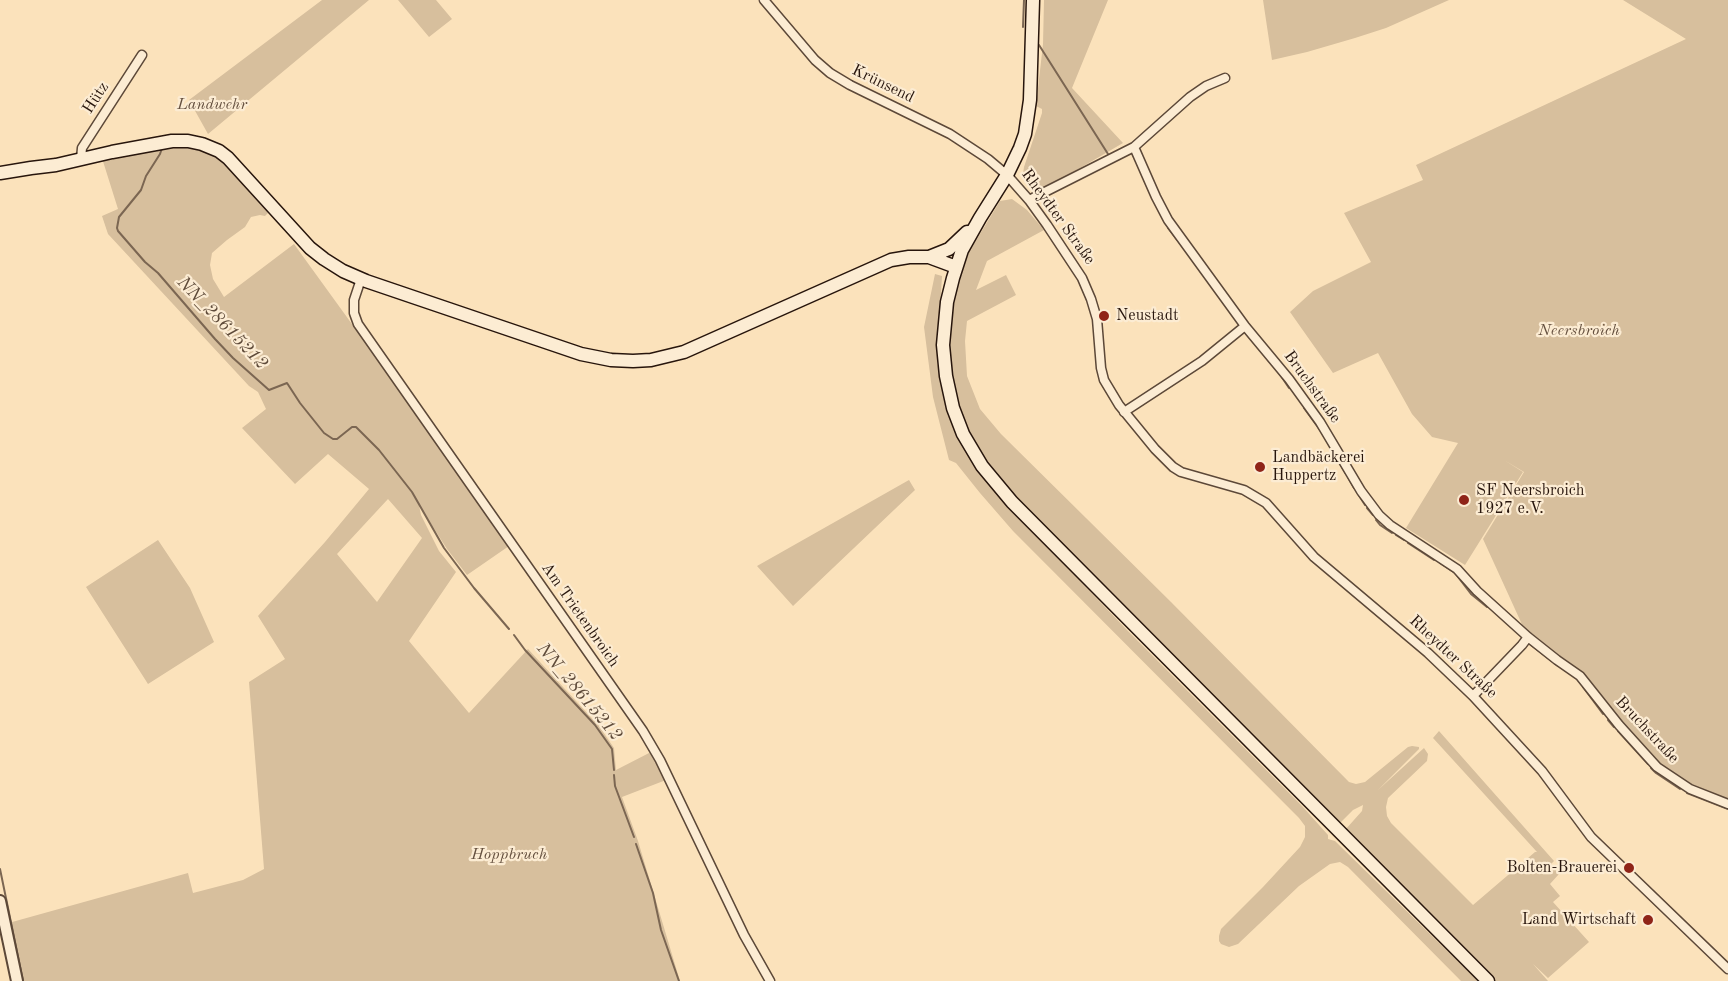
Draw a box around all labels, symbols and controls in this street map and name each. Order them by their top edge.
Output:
street label: Krünsend [849,61,917,107]
street label: Hütz [79,79,113,117]
park label: Landwehr [177,95,247,115]
street label: Rheydter Straße [1017,166,1099,268]
water label: NN_28615212 [172,272,272,374]
place label: Neustadt [1116,306,1179,326]
marker: Neustadt [1097,309,1111,323]
park label: Neersbroich [1538,321,1620,341]
street label: Bruchstraße [1279,347,1345,427]
place label: Landbäckerei Huppertz [1272,448,1365,486]
marker: Landbäckerei Huppertz [1253,460,1267,474]
place label: SF Neersbroich 1927 e.V. [1476,481,1584,519]
marker: SF Neersbroich 1927 e.V. [1457,493,1471,507]
street label: Am Trietenbroich [537,559,623,671]
street label: Rheydter Straße [1405,611,1501,703]
water label: NN_28615212 [532,639,626,745]
street label: Bruchstraße [1611,693,1683,767]
park label: Hoppbruch [471,845,547,865]
place label: Bolten-Brauerei [1507,858,1617,878]
marker: Bolten-Brauerei [1622,861,1636,875]
place label: Land Wirtschaft [1522,910,1636,930]
marker: Land Wirtschaft [1641,913,1655,927]

